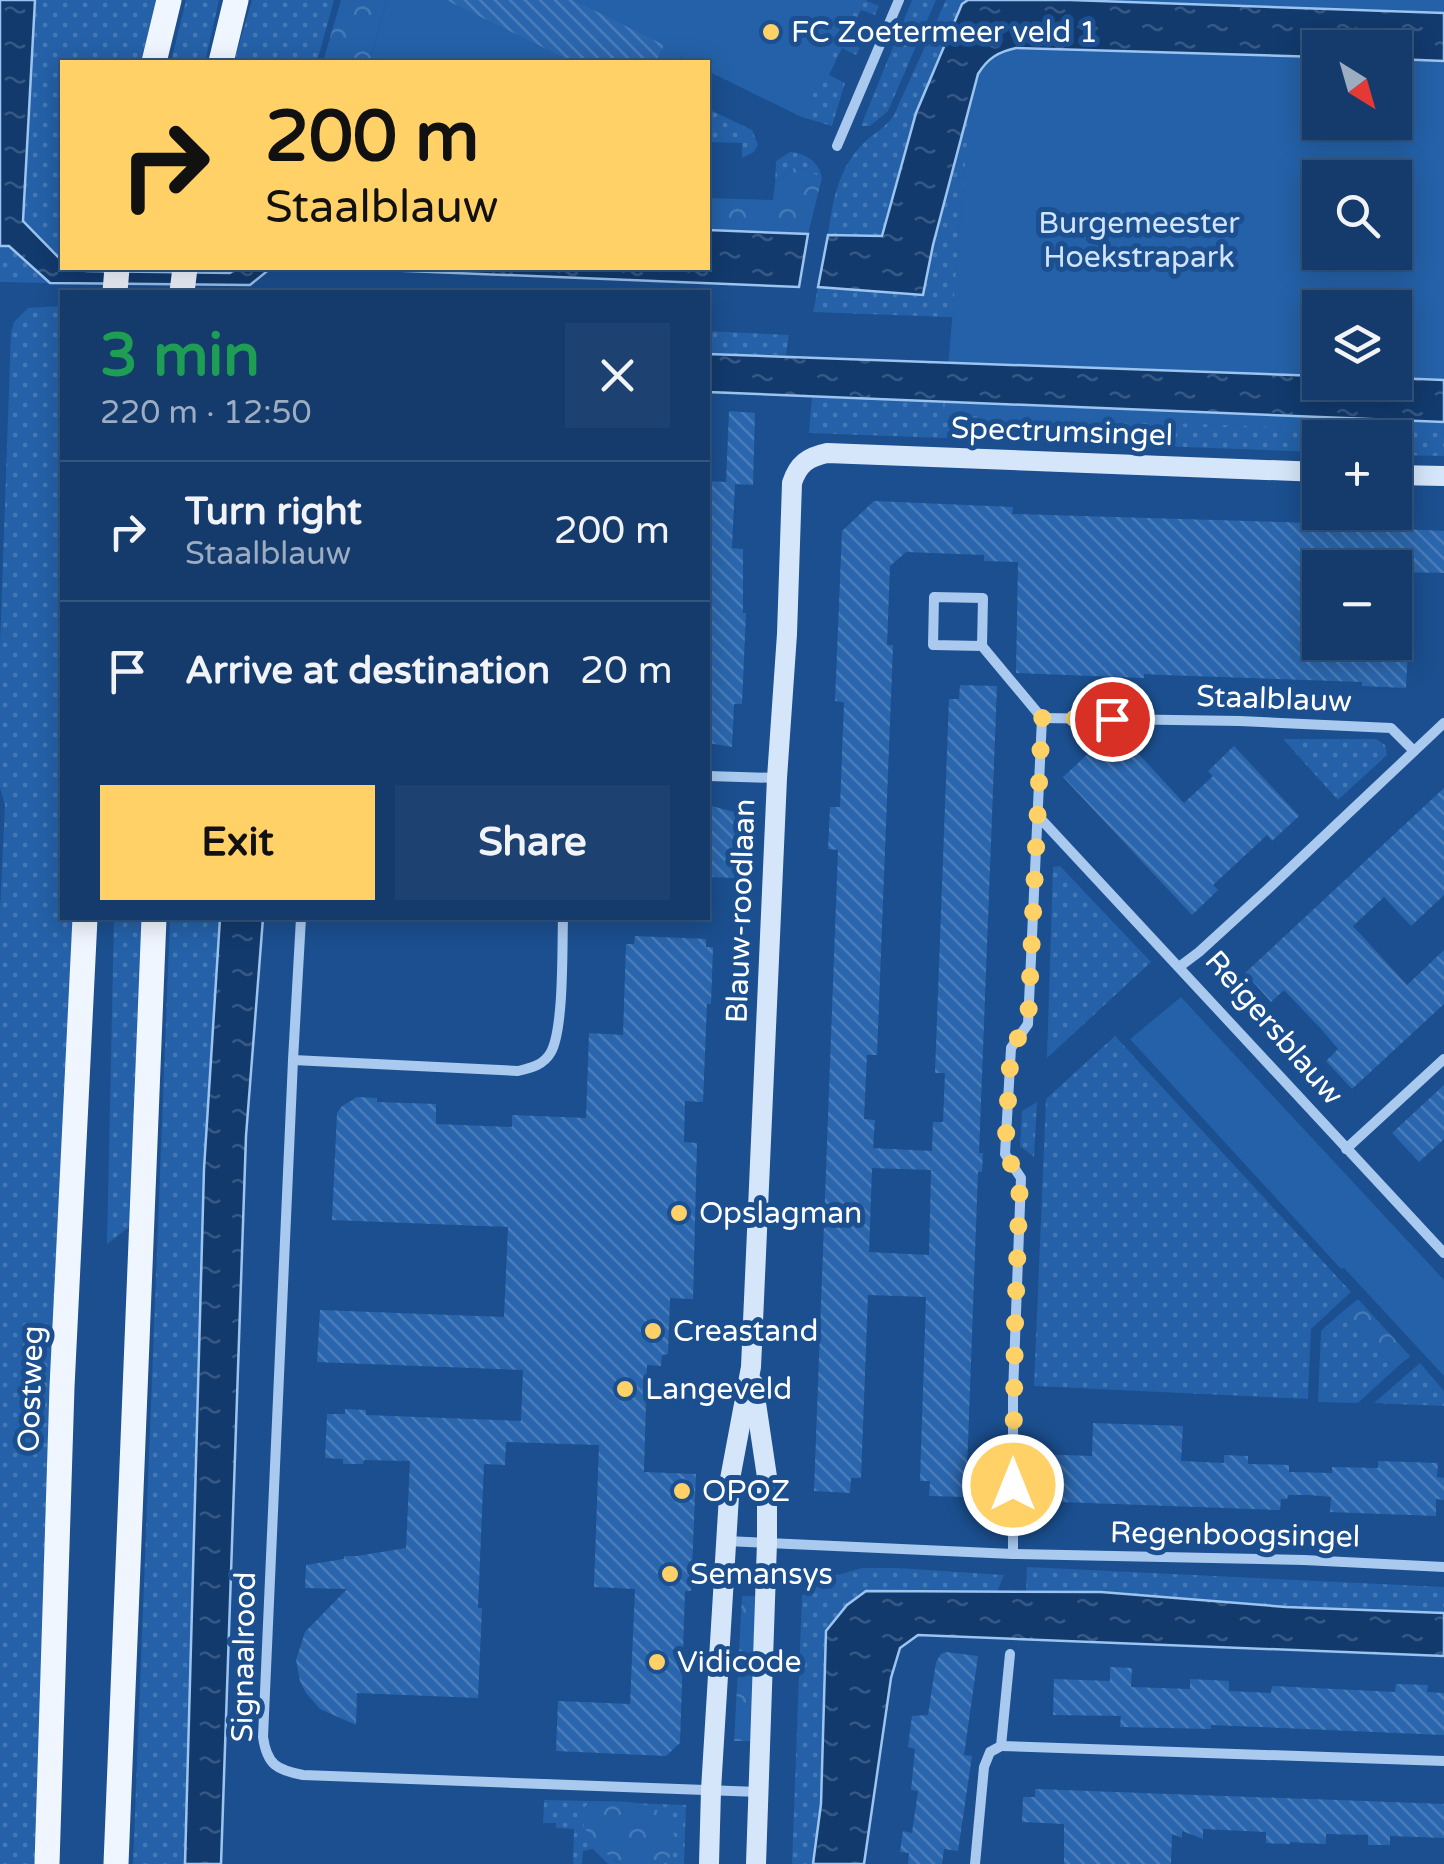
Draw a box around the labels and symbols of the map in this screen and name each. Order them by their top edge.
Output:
place label: FC Zoetermeer veld 1 [791,14,1098,51]
marker: FC Zoetermeer veld 1 [760,21,782,43]
north arrow [1302,30,1412,140]
park label: Burgemeester Hoekstrapark [1038,205,1240,276]
street label: Spectrumsingel [950,410,1174,454]
pin [1070,677,1155,762]
street label: Staalblauw [1196,678,1352,720]
street label: Blauw-roodlaan [719,798,763,1024]
street label: Reigersblauw [1197,943,1351,1113]
place label: Opslagman [699,1195,862,1232]
marker: Opslagman [668,1202,690,1224]
place label: Creastand [673,1313,818,1350]
marker: Creastand [642,1320,664,1342]
street label: Oostweg [10,1325,52,1453]
place label: Langeveld [645,1371,792,1408]
marker: Langeveld [614,1378,636,1400]
position arrow [961,1433,1065,1537]
place label: OPOZ [702,1473,790,1510]
marker: OPOZ [671,1480,693,1502]
street label: Regenboogsingel [1110,1514,1360,1556]
place label: Semansys [690,1556,833,1593]
marker: Semansys [659,1563,681,1585]
street label: Signaalrood [224,1571,264,1743]
place label: Vidicode [677,1644,801,1681]
marker: Vidicode [646,1651,668,1673]

